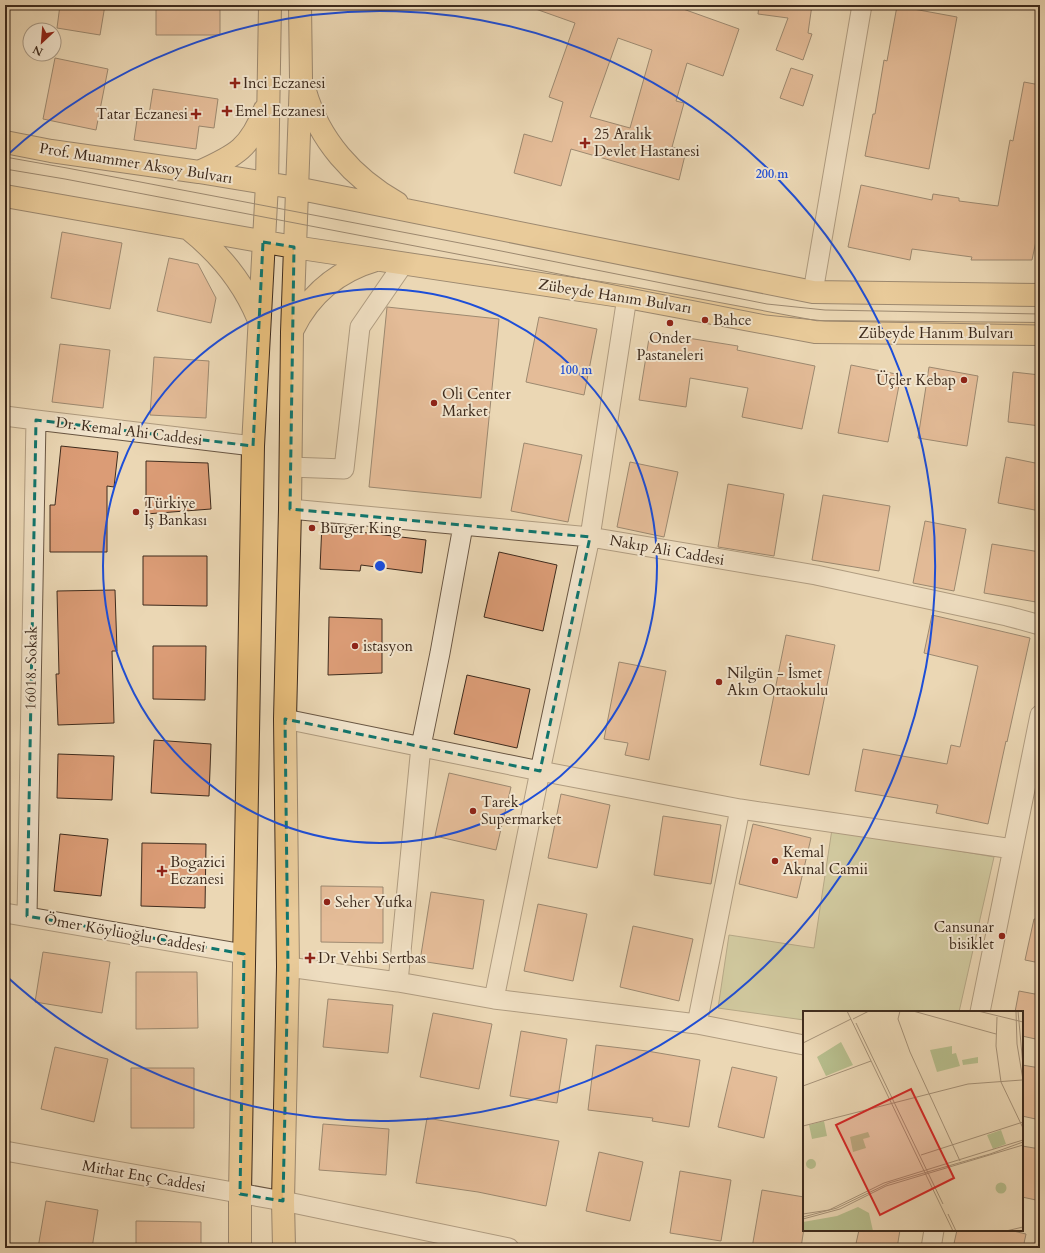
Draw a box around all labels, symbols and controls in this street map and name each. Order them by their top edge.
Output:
north arrow [22,22,62,62]
text: N [30,42,45,59]
place label: Inci Eczanesi [243,73,326,93]
marker: Inci Eczanesi [230,78,240,88]
place label: Emel Eczanesi [235,101,325,121]
place label: Tatar Eczanesi [96,104,188,124]
marker: Emel Eczanesi [222,106,232,116]
marker: Tatar Eczanesi [191,109,201,119]
place label: 25 Aralık Devlet Hastanesi [594,124,700,161]
marker: 25 Aralık Devlet Hastanesi [579,137,591,149]
street label: Prof. Muammer Aksoy Bulvarı [38,138,234,188]
text: 200 m [756,166,789,182]
street label: Zübeyde Hanım Bulvarı [537,274,693,318]
place label: Bahce [713,310,752,330]
marker: Bahce [700,315,710,325]
marker: Onder Pastaneleri [665,318,675,328]
street label: Zübeyde Hanım Bulvarı [858,323,1014,343]
place label: Onder Pastaneleri [636,328,704,365]
text: 100 m [560,362,593,378]
place label: Üçler Kebap [876,370,956,390]
marker: Üçler Kebap [959,375,969,385]
place label: Oli Center Market [442,384,511,421]
marker: Oli Center Market [429,398,439,408]
street label: Dr. Kemal Ahi Caddesi [55,412,203,450]
place label: Türkiye İş Bankası [144,493,207,530]
marker: Türkiye İş Bankası [131,507,141,517]
place label: Burger King [320,518,402,538]
marker: Burger King [307,523,317,533]
street label: Nakıp Ali Caddesi [608,530,726,570]
centre of rings [373,559,387,573]
street label: 16018. Sokak [20,626,42,710]
place label: istasyon [363,636,414,656]
marker: istasyon [350,641,360,651]
place label: Nilgün - İsmet Akın Ortaokulu [727,663,829,700]
marker: Nilgün - İsmet Akın Ortaokulu [714,677,724,687]
place label: Tarek Supermarket [481,792,561,829]
marker: Tarek Supermarket [468,806,478,816]
place label: Kemal Akınal Camii [783,842,868,879]
place label: Bogazici Eczanesi [170,852,225,889]
marker: Kemal Akınal Camii [770,856,780,866]
marker: Bogazici Eczanesi [157,866,167,876]
place label: Seher Yufka [335,892,413,912]
marker: Seher Yufka [322,897,332,907]
street label: Ömer Köylüoğlu Caddesi [43,909,207,957]
place label: Cansunar bisiklet [934,917,995,954]
marker: Cansunar bisiklet [997,931,1007,941]
place label: Dr Vehbi Sertbas [318,948,426,968]
marker: Dr Vehbi Sertbas [305,953,315,963]
inset map [803,1011,1023,1231]
street label: Mithat Enç Caddesi [81,1155,207,1197]

